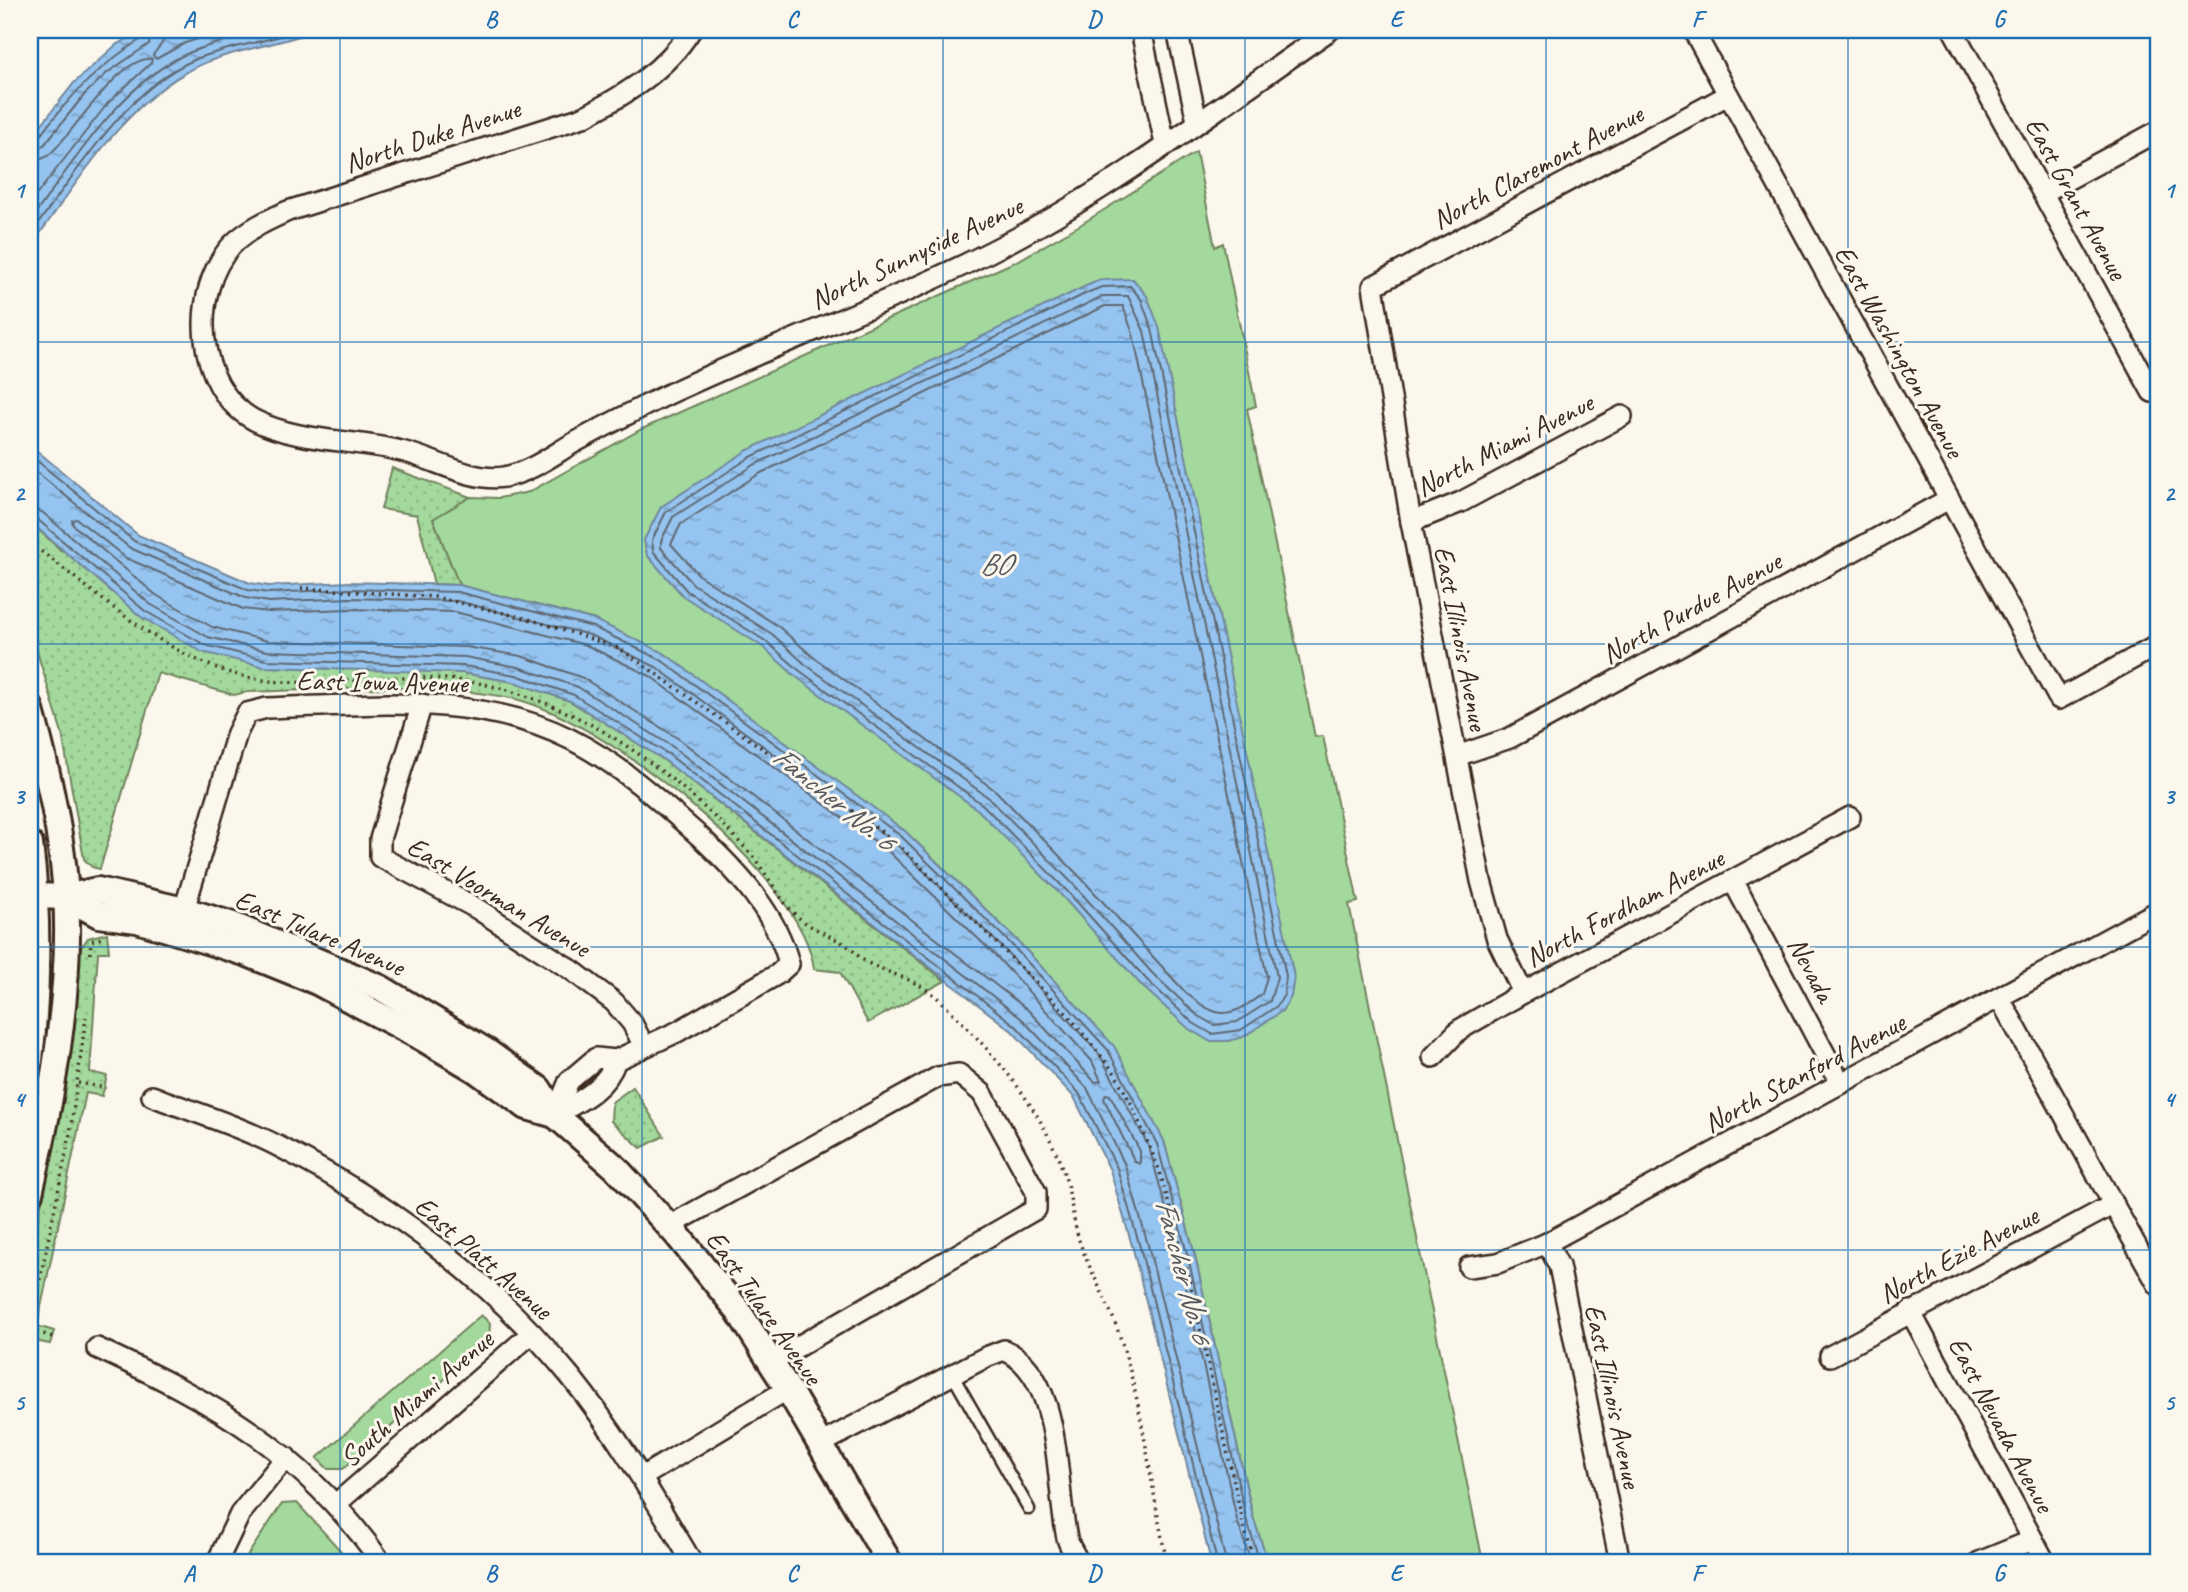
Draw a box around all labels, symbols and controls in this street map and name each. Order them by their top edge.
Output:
text: A [183,5,197,34]
text: B [485,5,499,34]
text: C [787,5,801,34]
text: D [1087,5,1103,34]
text: E [1390,5,1406,34]
text: F [1692,5,1708,34]
text: G [1993,5,2008,34]
street label: North Duke Avenue [340,90,526,180]
street label: North Claremont Avenue [1426,95,1650,237]
street label: East Grant Avenue [2018,111,2137,287]
text: 1 [14,176,27,205]
text: 1 [2164,176,2177,205]
street label: North Sunnyside Avenue [804,187,1030,317]
street label: East Washington Avenue [1827,239,1973,465]
street label: North Miami Avenue [1410,384,1601,504]
text: 2 [14,479,27,508]
text: 2 [2164,479,2177,508]
street label: East Illinois Avenue [1426,543,1497,735]
street label: North Purdue Avenue [1595,543,1789,671]
water label: BO [980,545,1017,583]
street label: East Iowa Avenue [296,663,470,701]
water label: Fancher No. 6 [765,737,906,862]
text: 3 [14,782,27,811]
text: 3 [2164,782,2177,811]
street label: East Voorman Avenue [401,828,598,966]
street label: North Fordham Avenue [1519,839,1731,975]
street label: East Tulare Avenue [230,881,411,985]
street label: Nevada [1780,930,1844,1010]
street label: North Stanford Avenue [1697,1004,1913,1140]
text: 4 [14,1085,27,1114]
text: 4 [2164,1085,2177,1114]
street label: East Platt Avenue [408,1188,561,1328]
water label: Fancher No. 6 [1147,1195,1222,1351]
street label: North Ezie Avenue [1873,1197,2046,1311]
street label: East Tulare Avenue [698,1223,832,1393]
street label: East Illinois Avenue [1577,1301,1650,1493]
street label: South Miami Avenue [332,1321,502,1475]
street label: East Nevada Avenue [1941,1330,2063,1520]
text: 5 [14,1388,26,1417]
text: 5 [2164,1388,2176,1417]
text: A [183,1559,197,1588]
text: B [485,1559,499,1588]
text: C [787,1559,801,1588]
text: D [1087,1559,1103,1588]
text: E [1390,1559,1406,1588]
text: F [1692,1559,1708,1588]
text: G [1993,1559,2008,1588]

